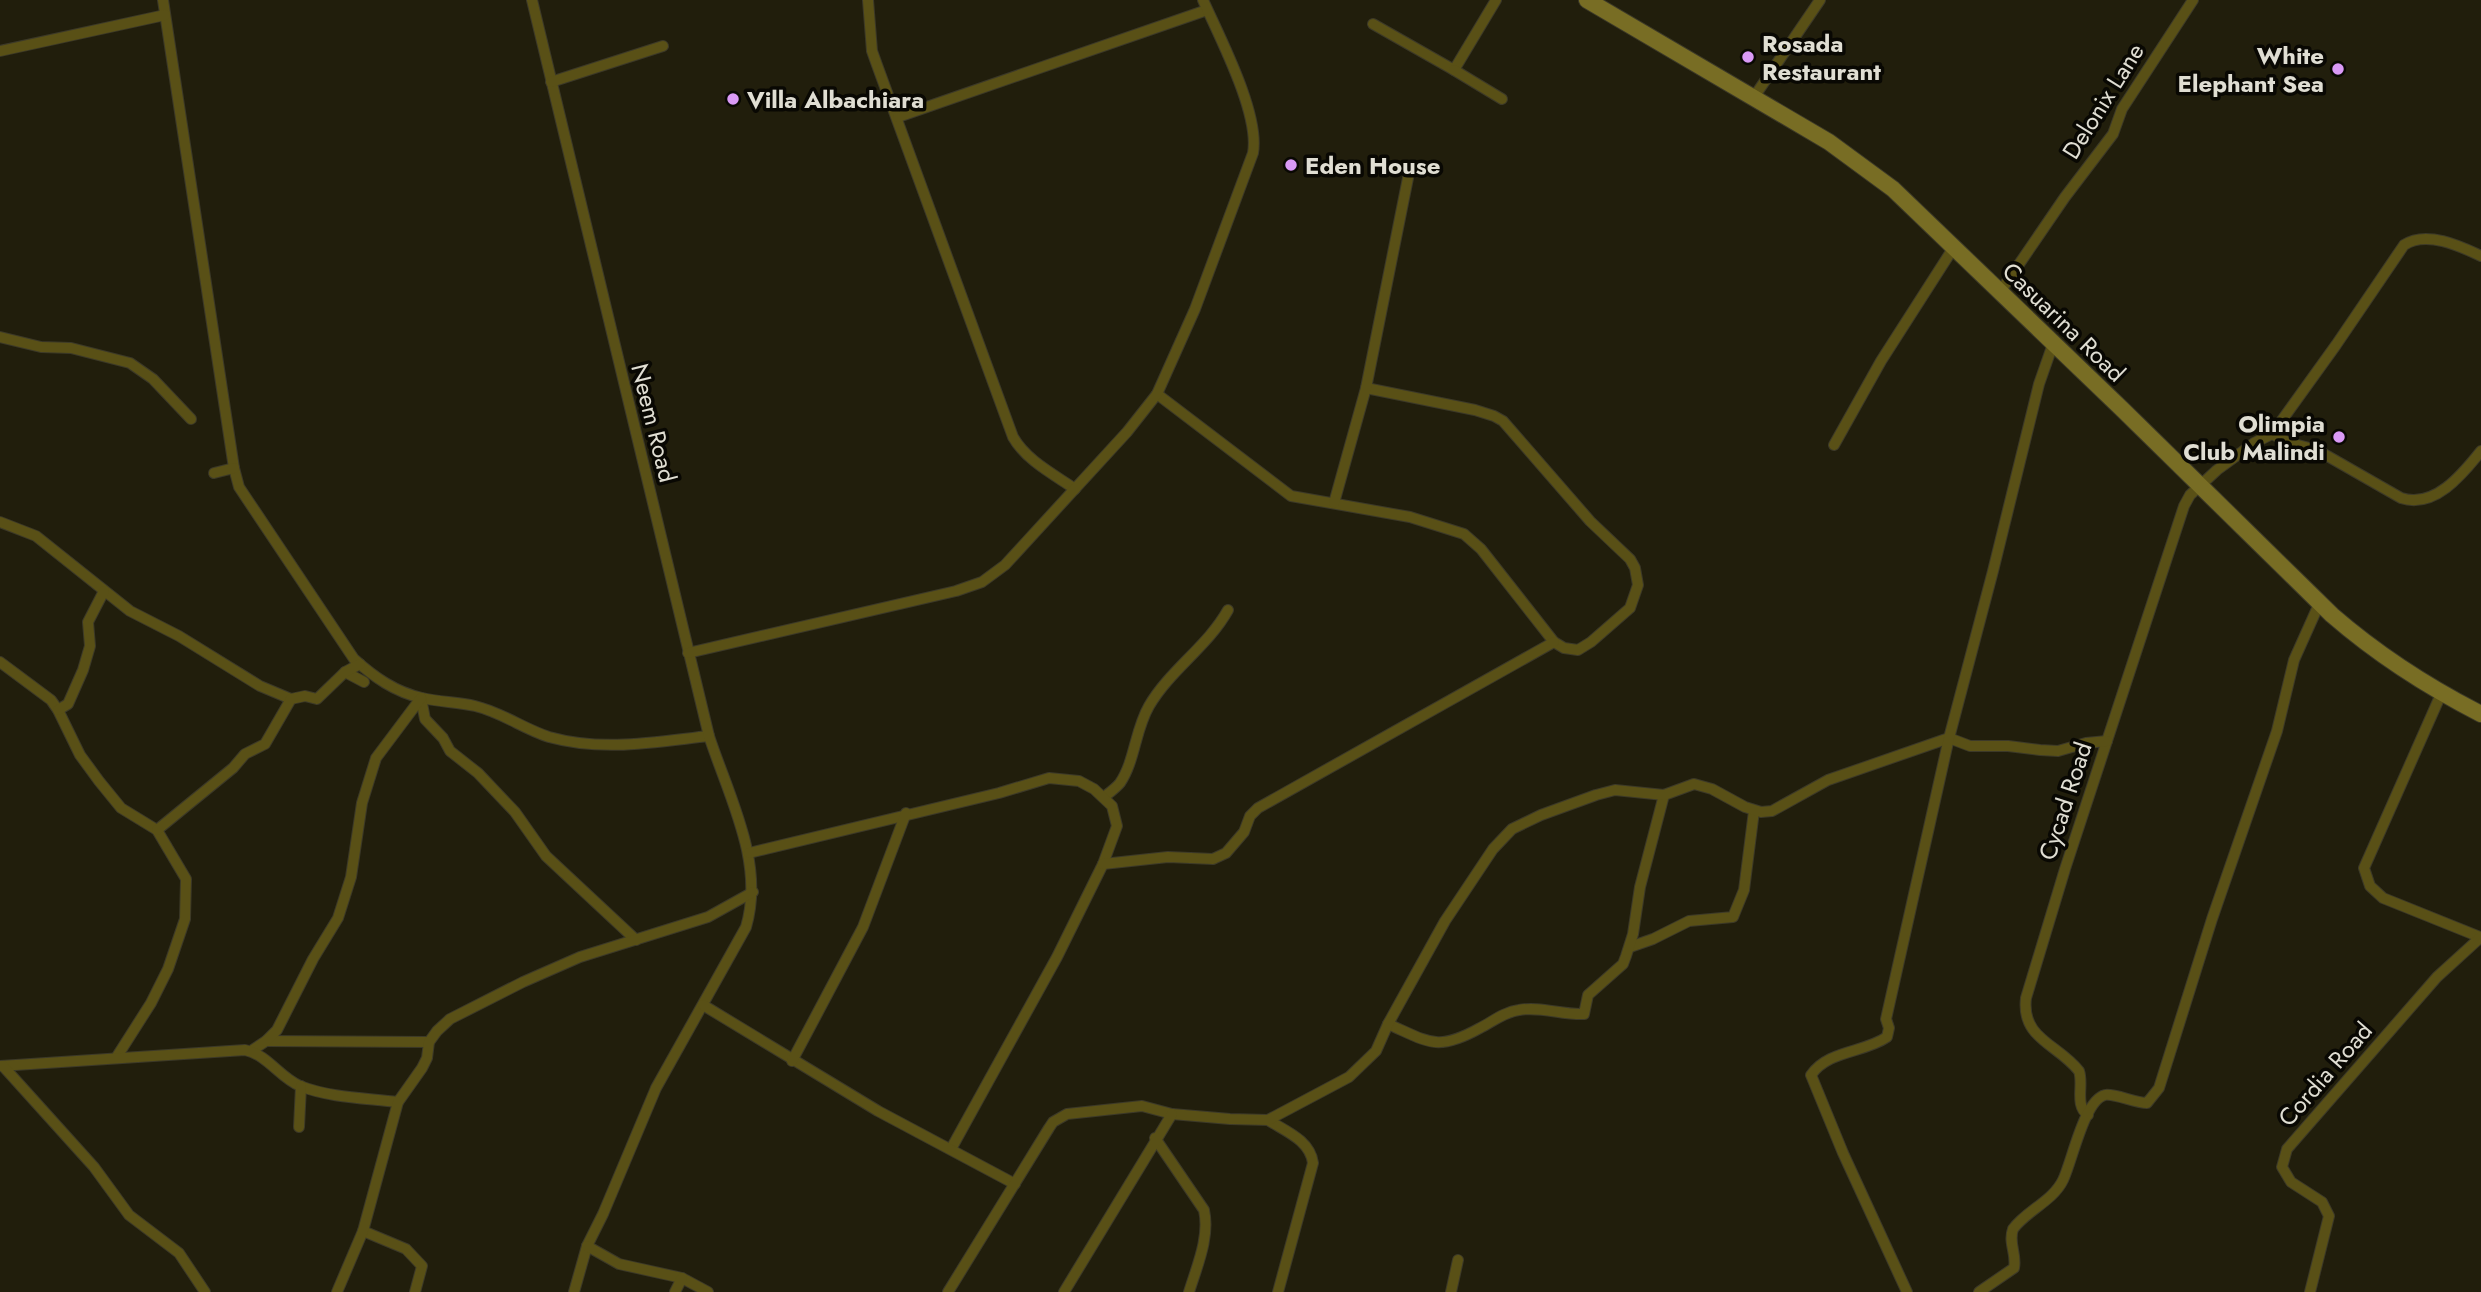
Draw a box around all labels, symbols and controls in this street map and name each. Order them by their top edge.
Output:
place label: Rosada Restaurant [1762,26,1881,89]
street label: Delonix Lane [2054,36,2152,166]
place label: White Elephant Sea [2178,38,2324,101]
marker: Rosada Restaurant [1740,49,1756,65]
marker: White Elephant Sea [2330,61,2346,77]
place label: Villa Albachiara [746,82,924,117]
marker: Villa Albachiara [725,91,741,107]
place label: Eden House [1305,148,1441,183]
marker: Eden House [1283,157,1299,173]
street label: Casuarina Road [1995,254,2133,390]
street label: Neem Road [622,360,686,486]
place label: Olimpia Club Malindi [2183,406,2325,469]
marker: Olimpia Club Malindi [2331,429,2347,445]
street label: Cycad Road [2029,737,2101,865]
street label: Cordia Road [2270,1014,2380,1134]

